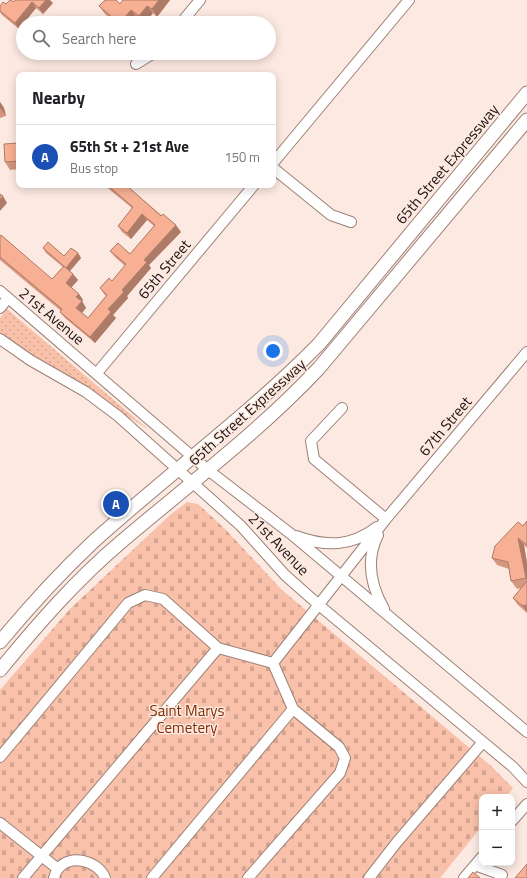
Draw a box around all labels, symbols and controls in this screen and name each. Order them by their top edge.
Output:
search box [16,16,276,60]
icon: search [30,27,52,49]
text: Search here [62,27,136,50]
text: Nearby [32,85,85,111]
street label: 65th Street Expressway [390,99,504,229]
text: 65th St + 21st Ave [70,135,189,158]
text: A [41,147,49,167]
text: 150 m [224,147,260,167]
text: Bus stop [70,158,118,178]
street label: 65th Street [132,233,196,304]
street label: 21st Avenue [14,282,90,350]
your location [263,341,283,361]
street label: 65th Street Expressway [183,353,311,471]
street label: 67th Street [413,390,477,461]
pin: A [103,489,129,519]
street label: 21st Avenue [243,508,315,580]
park label: Saint Marys Cemetery [150,699,224,739]
map controls [479,794,515,866]
button: + [479,794,515,830]
button: − [479,830,515,866]

